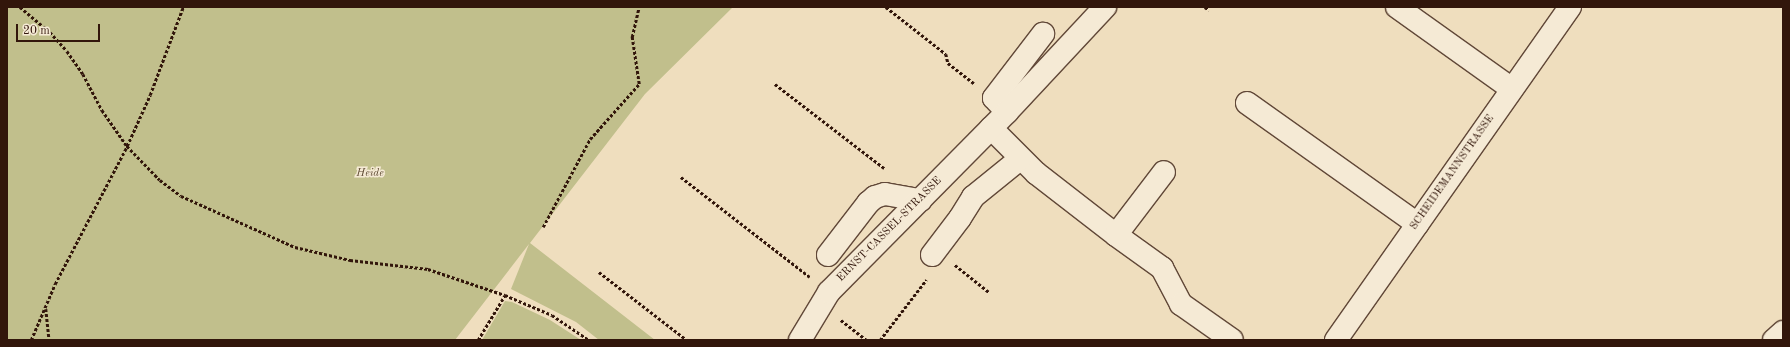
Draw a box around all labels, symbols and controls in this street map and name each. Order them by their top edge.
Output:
scale bar [18,16,102,42]
text: 20 m [23,25,50,37]
street label: SCHEIDEMANNSTRASSE [1408,113,1498,233]
park label: Heide [356,167,384,181]
street label: ERNST-CASSEL-STRASSE [835,175,945,285]

